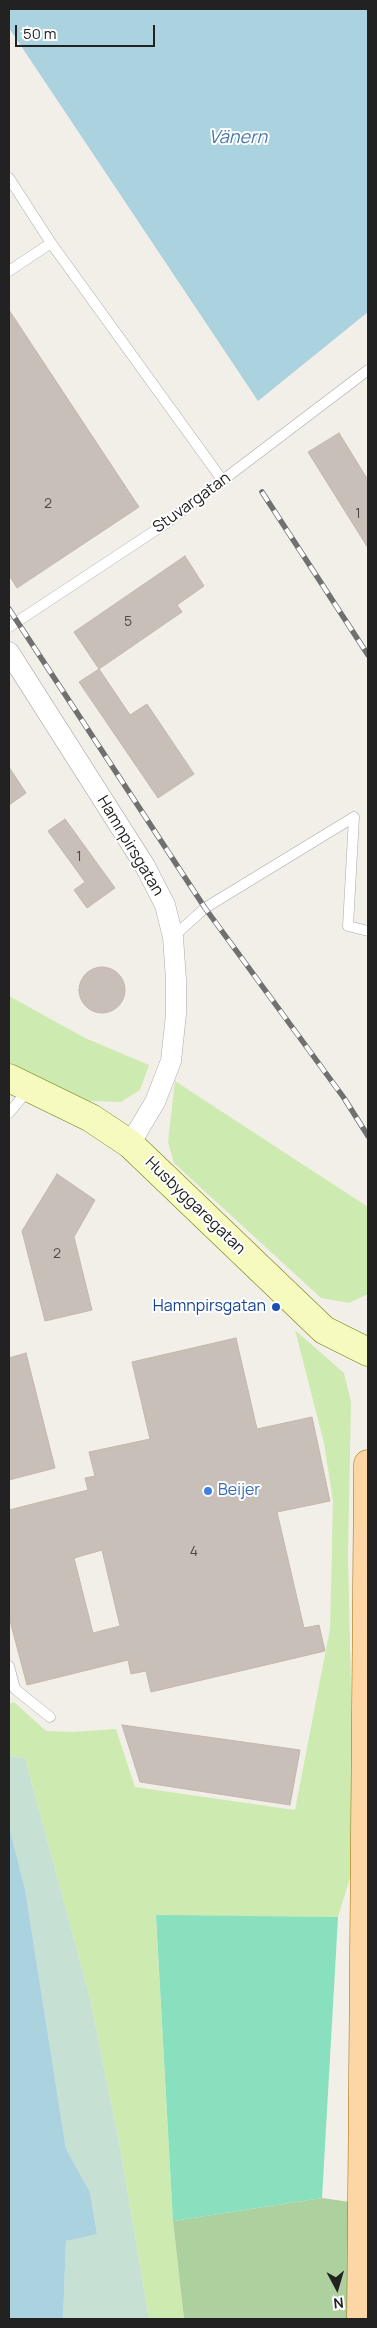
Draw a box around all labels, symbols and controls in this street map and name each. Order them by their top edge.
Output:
scale bar [18,15,158,47]
text: 50 m [23,23,57,44]
water label: Vänern [209,127,267,149]
street label: Stuvargatan [150,469,234,537]
house number: 2 [44,496,52,512]
house number: 1 [355,506,361,522]
house number: 5 [124,614,132,630]
street label: Hamnpirsgatan [93,793,167,899]
house number: 1 [76,849,82,865]
street label: Husbyggaregatan [141,1153,249,1259]
house number: 2 [53,1246,61,1262]
place label: Hamnpirsgatan [153,1297,266,1317]
marker: Hamnpirsgatan [270,1301,282,1313]
place label: Beijer [218,1481,260,1501]
marker: Beijer [202,1485,214,1497]
house number: 4 [190,1544,198,1560]
north arrow [312,2263,362,2313]
text: N [333,2293,345,2313]

